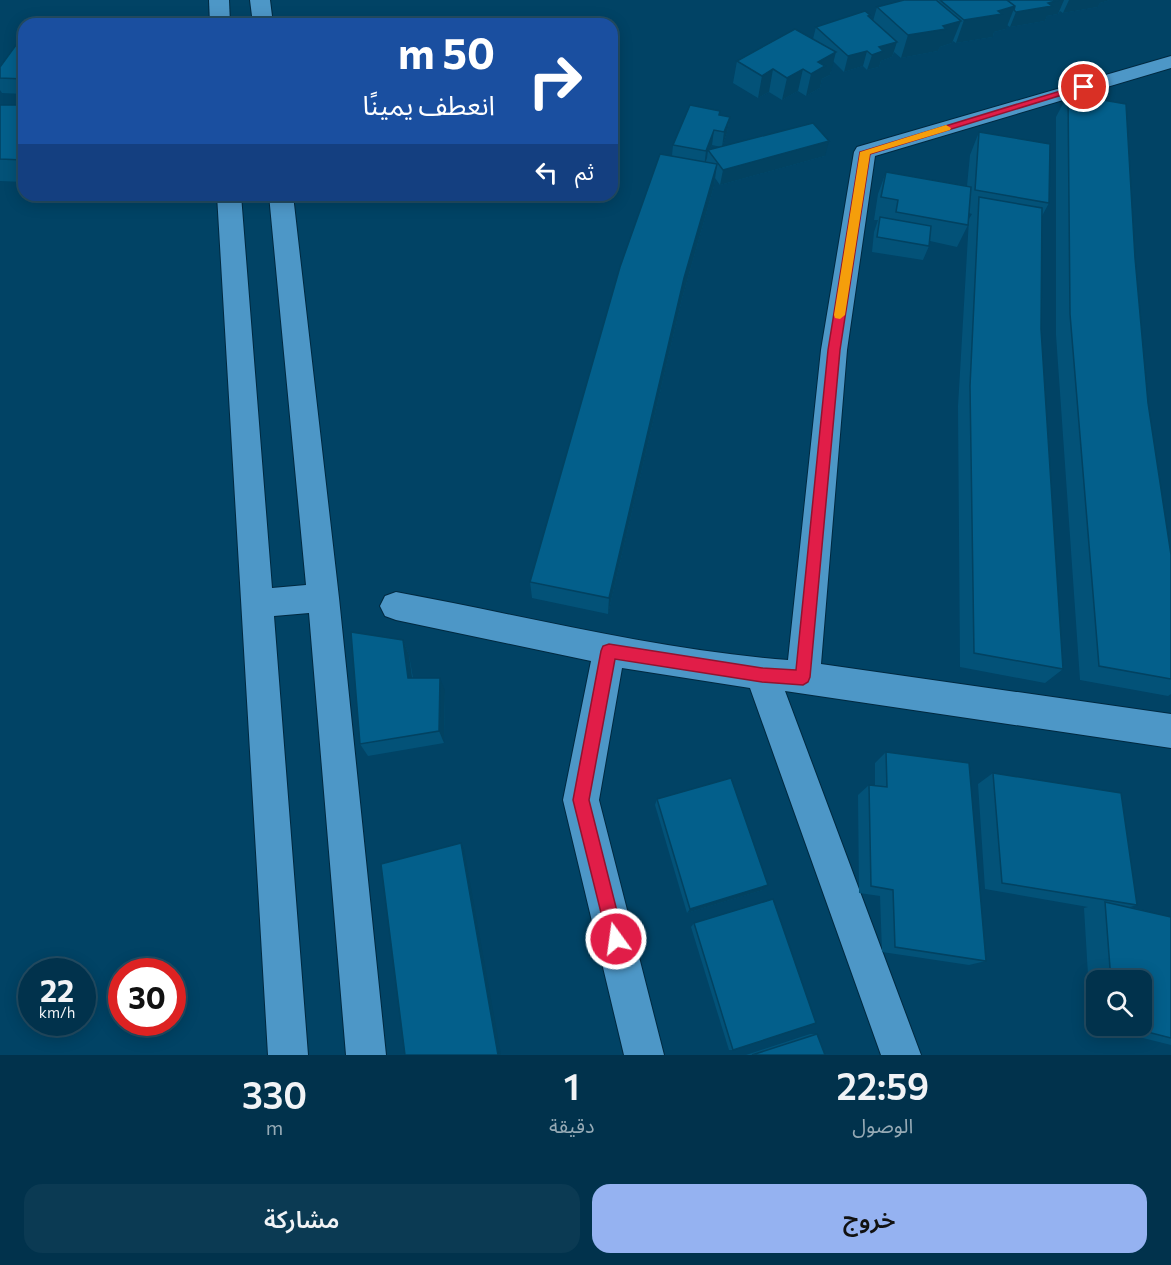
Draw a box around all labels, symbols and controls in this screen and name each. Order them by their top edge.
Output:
text: 50 m [398,26,495,78]
icon: right [516,42,594,120]
pin [1058,61,1109,112]
icon: arrive [1067,70,1100,103]
text: انعطف يمينًا [362,88,495,121]
icon: left [530,156,563,189]
text: ثم [575,158,594,185]
position arrow [584,907,648,971]
speed limit sign: 30 [108,958,186,1036]
map controls [1086,970,1152,1036]
button: search [1086,970,1152,1036]
text: 22 [40,971,74,1008]
text: km/h [39,1003,75,1021]
text: 1 [564,1063,580,1107]
text: 22:59 [836,1063,929,1107]
text: 330 [242,1072,307,1116]
text: دقيقة [549,1113,595,1137]
text: الوصول [852,1113,913,1137]
text: m [266,1115,283,1139]
button: مشاركة [24,1184,580,1253]
button: خروج [592,1184,1147,1253]

